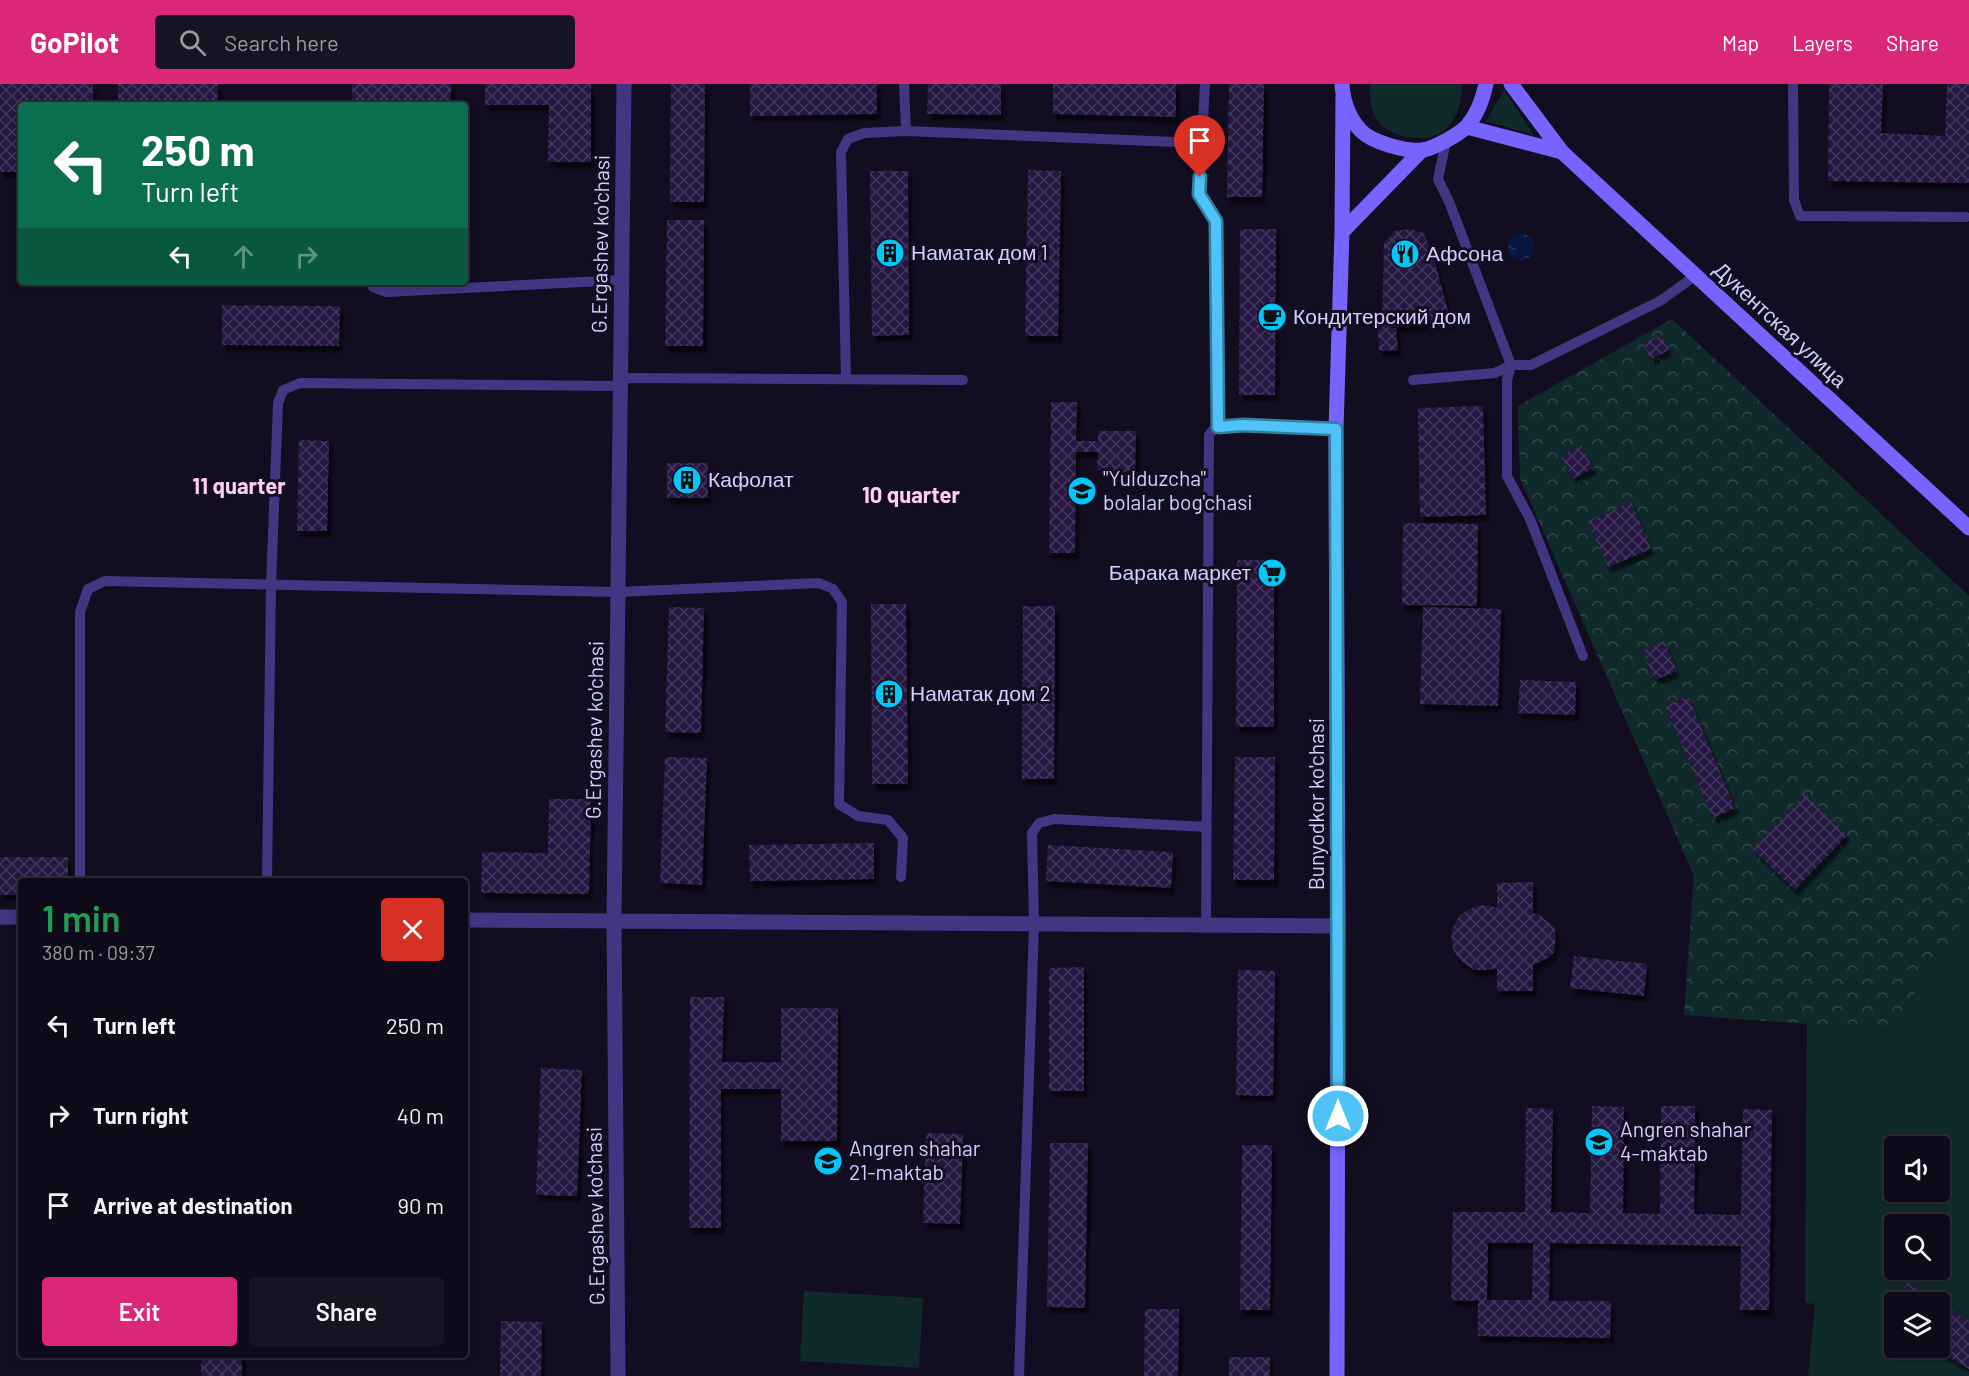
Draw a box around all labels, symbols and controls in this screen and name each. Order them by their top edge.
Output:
search box [155,15,575,69]
text: GoPilot [30,25,119,59]
icon: search [176,26,209,59]
text: Search here [224,29,339,55]
text: Map [1722,30,1759,55]
text: Layers [1792,30,1853,55]
text: Share [1886,30,1939,55]
pin [1174,115,1225,177]
text: 250 m [141,124,255,174]
icon: arrive [1183,124,1216,157]
icon: left [42,126,120,204]
street label: G.Ergashev ko'chasi [585,155,614,333]
text: Turn left [141,175,239,207]
building icon: Наматак дом 1 [874,237,906,269]
restaurant icon: Афсона [1389,238,1421,270]
place label: Наматак дом 1 [911,239,1048,264]
icon: left [164,240,197,273]
icon: ahead [227,240,260,273]
icon: right [290,240,323,273]
place label: Афсона [1426,240,1504,265]
street label: Дукентская улица [1709,256,1853,392]
cafe icon: Кондитерский дом [1256,301,1288,333]
place label: Кондитерский дом [1293,303,1471,328]
building icon: Кафолат [671,464,703,496]
place label: "Yulduzcha" bolalar bog'chasi [1103,465,1253,514]
place label: Кафолат [708,466,794,491]
district label: 11 quarter [192,472,286,498]
school or university icon: "Yulduzcha" bolalar bog'chasi [1066,475,1098,507]
district label: 10 quarter [862,481,961,507]
supermarket icon: Барака маркет [1256,557,1288,589]
place label: Барака маркет [1109,559,1251,584]
street label: G.Ergashev ko'chasi [579,641,608,819]
building icon: Наматак дом 2 [873,678,905,710]
place label: Наматак дом 2 [910,680,1051,705]
street label: Bunyodkor ko'chasi [1303,718,1328,890]
text: 1 min [42,896,121,939]
button: close [381,898,444,961]
text: 380 m · 09:37 [42,940,155,964]
icon: left [42,1009,75,1042]
text: Turn left [93,1012,176,1038]
text: 250 m [386,1012,444,1038]
position arrow [1306,1084,1370,1148]
icon: right [42,1099,75,1132]
text: Turn right [93,1102,188,1128]
text: 40 m [397,1102,444,1128]
place label: Angren shahar 4-maktab [1620,1116,1752,1165]
school or university icon: Angren shahar 4-maktab [1583,1126,1615,1158]
street label: G.Ergashev ko'chasi [580,1127,609,1305]
place label: Angren shahar 21-maktab [849,1135,981,1184]
map controls [1884,1136,1950,1358]
button: sound [1884,1136,1950,1202]
school or university icon: Angren shahar 21-maktab [812,1145,844,1177]
icon: arrive [42,1189,75,1222]
text: Arrive at destination [93,1192,292,1218]
text: 90 m [398,1192,444,1218]
button: search [1884,1214,1950,1280]
button: Exit [42,1277,237,1346]
button: Share [249,1277,444,1346]
button: layers [1884,1292,1950,1358]

